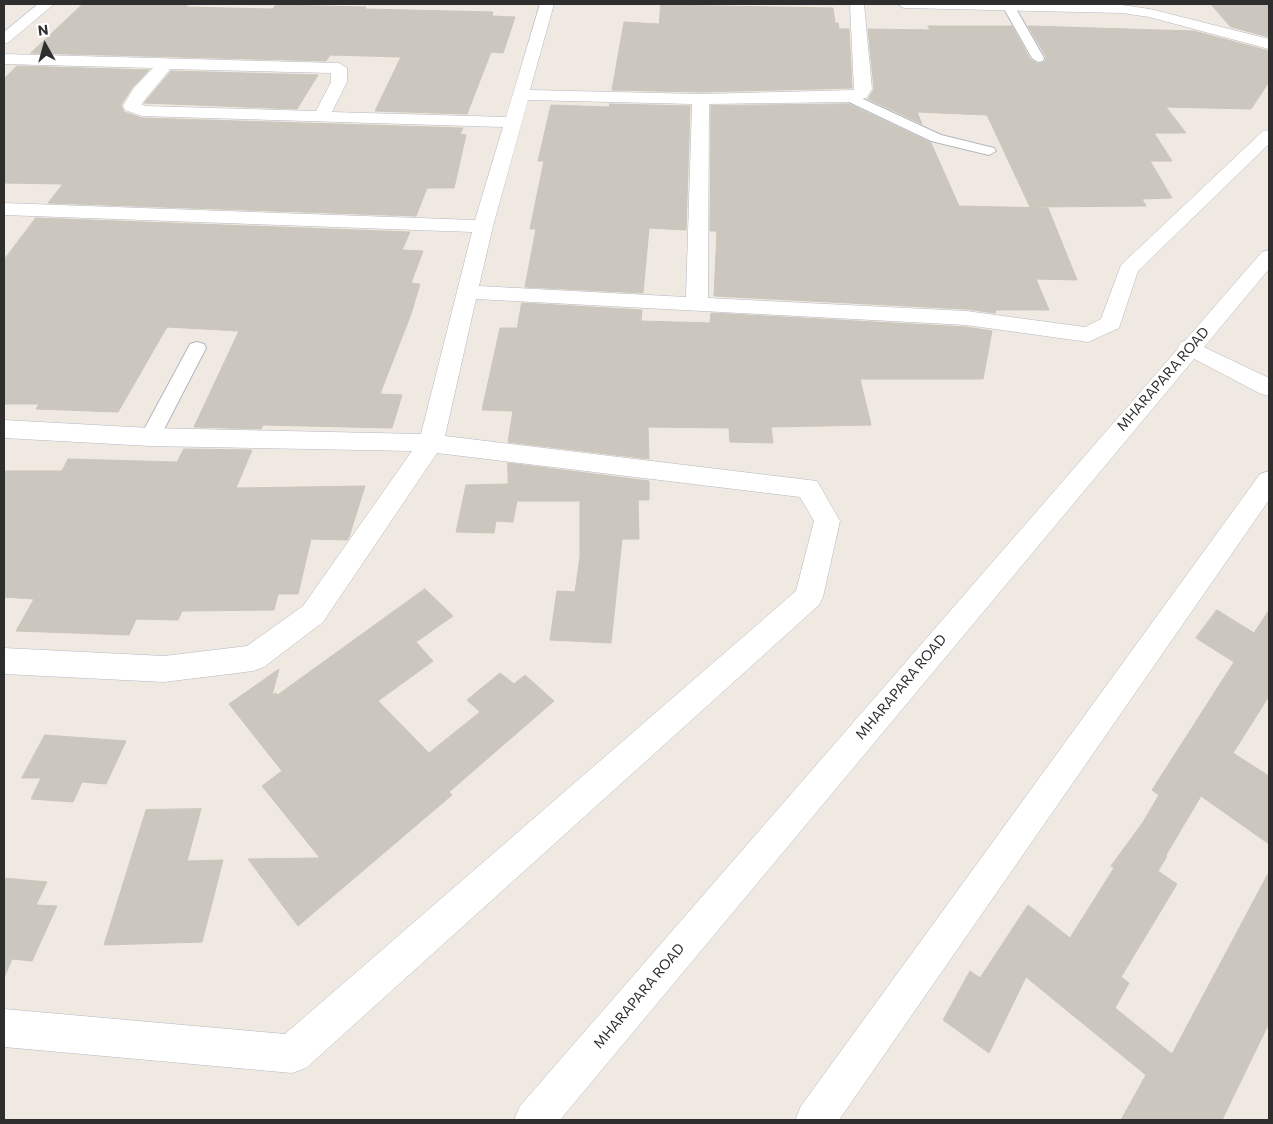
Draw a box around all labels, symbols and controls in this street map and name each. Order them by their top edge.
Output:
north arrow [20,20,70,70]
text: N [37,21,49,39]
street label: MHARAPARA ROAD [1113,324,1213,434]
street label: MHARAPARA ROAD [852,631,950,743]
street label: MHARAPARA ROAD [590,940,688,1052]

